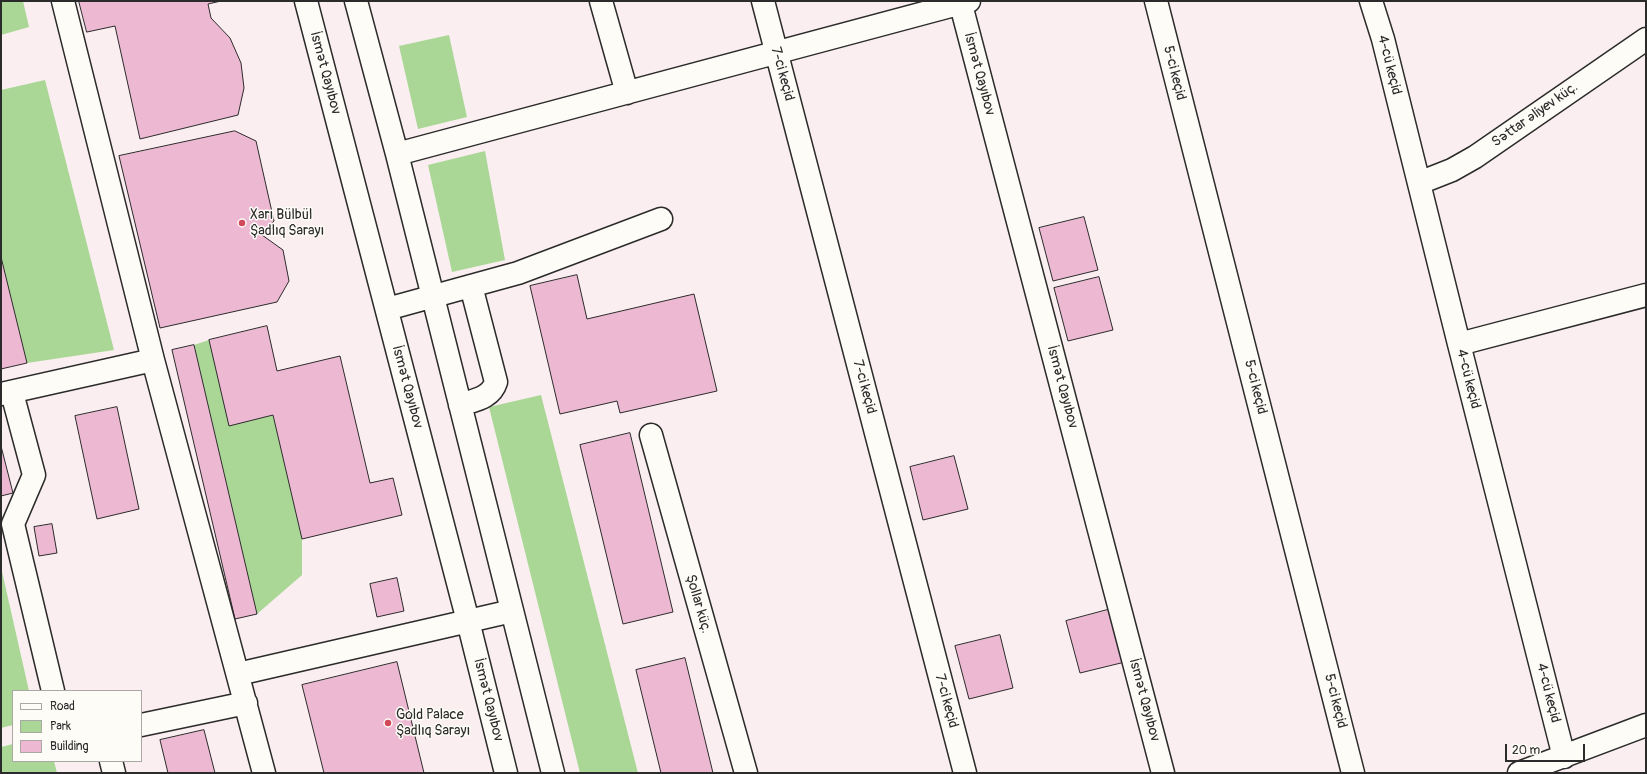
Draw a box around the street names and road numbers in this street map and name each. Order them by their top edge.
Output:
street label: İsmət Qayıbov [306,30,344,116]
street label: İsmət Qayıbov [960,31,998,117]
street label: 4-cü keçid [1373,33,1405,97]
street label: 5-ci keçid [1159,44,1189,102]
street label: 7-ci keçid [767,45,797,103]
street label: Səttar Əliyev küç. [1489,79,1581,151]
street label: İsmət Qayıbov [388,344,426,430]
street label: İsmət Qayıbov [1043,344,1081,430]
street label: 4-cü keçid [1452,347,1484,411]
street label: 7-ci keçid [849,358,879,416]
street label: 5-ci keçid [1240,358,1270,416]
street label: Şollar küç. [682,573,714,635]
street label: İsmət Qayıbov [470,657,506,743]
street label: İsmət Qayıbov [1125,657,1163,743]
street label: 4-cü keçid [1532,661,1564,725]
street label: 7-ci keçid [931,672,961,730]
street label: 5-ci keçid [1320,672,1350,730]

